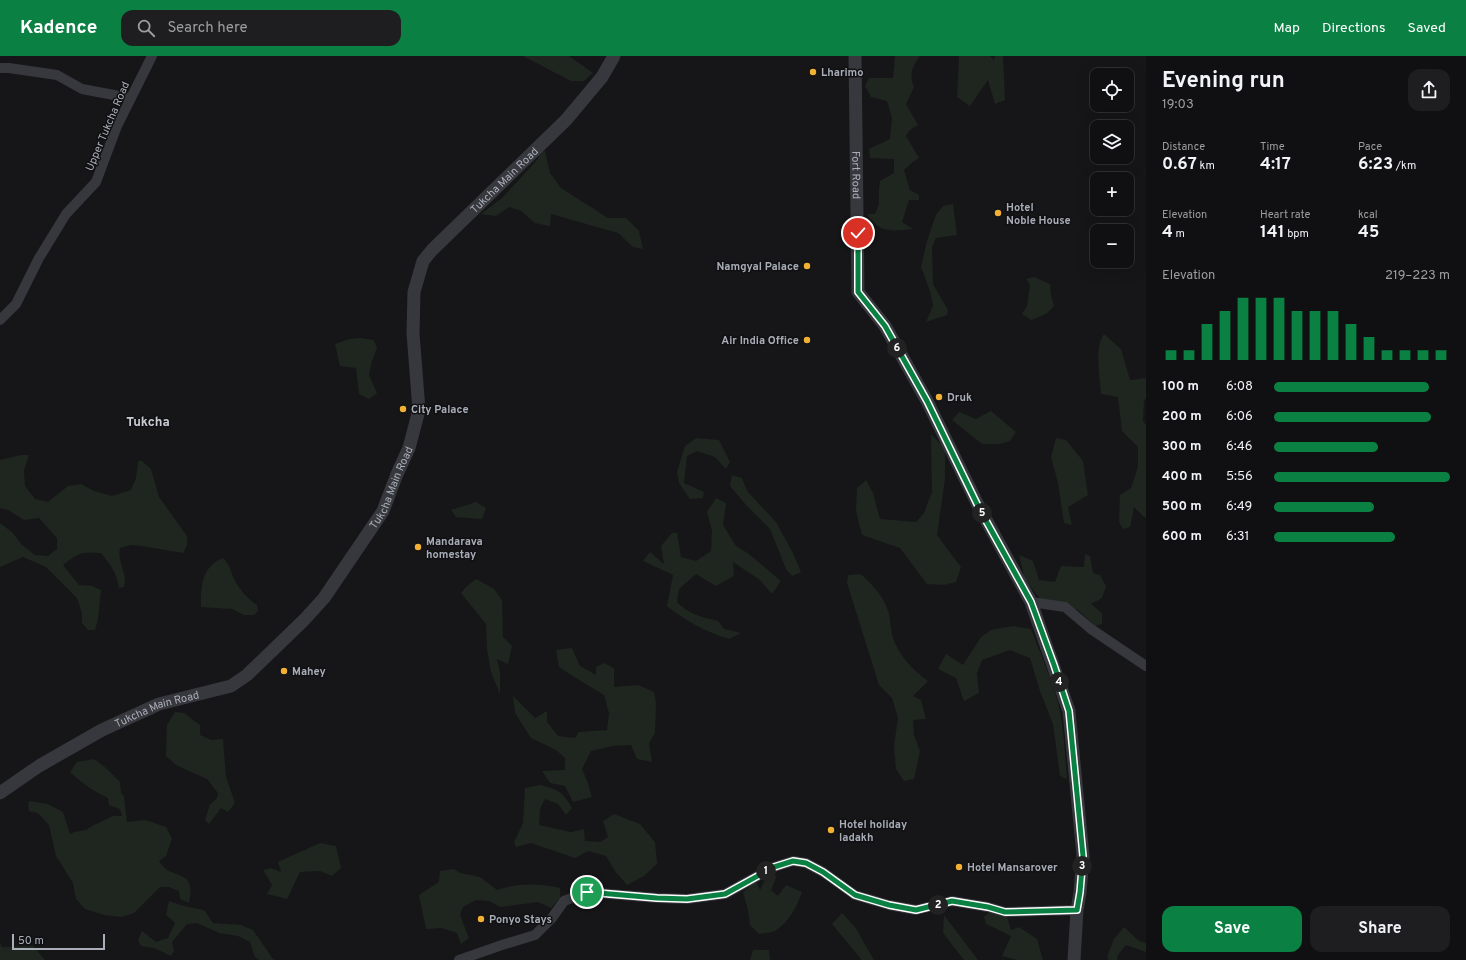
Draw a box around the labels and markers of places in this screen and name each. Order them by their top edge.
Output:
place label: Lharimo [821,66,864,80]
marker: Lharimo [808,67,818,77]
place label: Hotel Noble House [1006,201,1071,228]
marker: Hotel Noble House [993,208,1003,218]
pin [841,216,875,250]
place label: Namgyal Palace [716,260,799,274]
marker: Namgyal Palace [802,261,812,271]
place label: Air India Office [721,334,799,348]
marker: Air India Office [802,335,812,345]
pin: 6 [887,338,907,358]
place label: Druk [947,391,972,405]
marker: Druk [934,392,944,402]
place label: City Palace [411,403,469,417]
marker: City Palace [398,404,408,414]
pin: 5 [972,503,992,523]
place label: Mandarava homestay [426,535,483,562]
marker: Mandarava homestay [413,542,423,552]
place label: Mahey [292,665,326,679]
marker: Mahey [279,666,289,676]
pin: 4 [1049,672,1069,692]
place label: Hotel holiday ladakh [839,818,907,845]
marker: Hotel holiday ladakh [826,825,836,835]
pin: 3 [1072,856,1092,876]
pin: 1 [756,861,776,881]
place label: Hotel Mansarover [967,861,1058,875]
marker: Hotel Mansarover [954,862,964,872]
pin [570,875,604,909]
pin: 2 [928,895,948,915]
place label: Ponyo Stays [489,913,552,927]
marker: Ponyo Stays [476,914,486,924]

